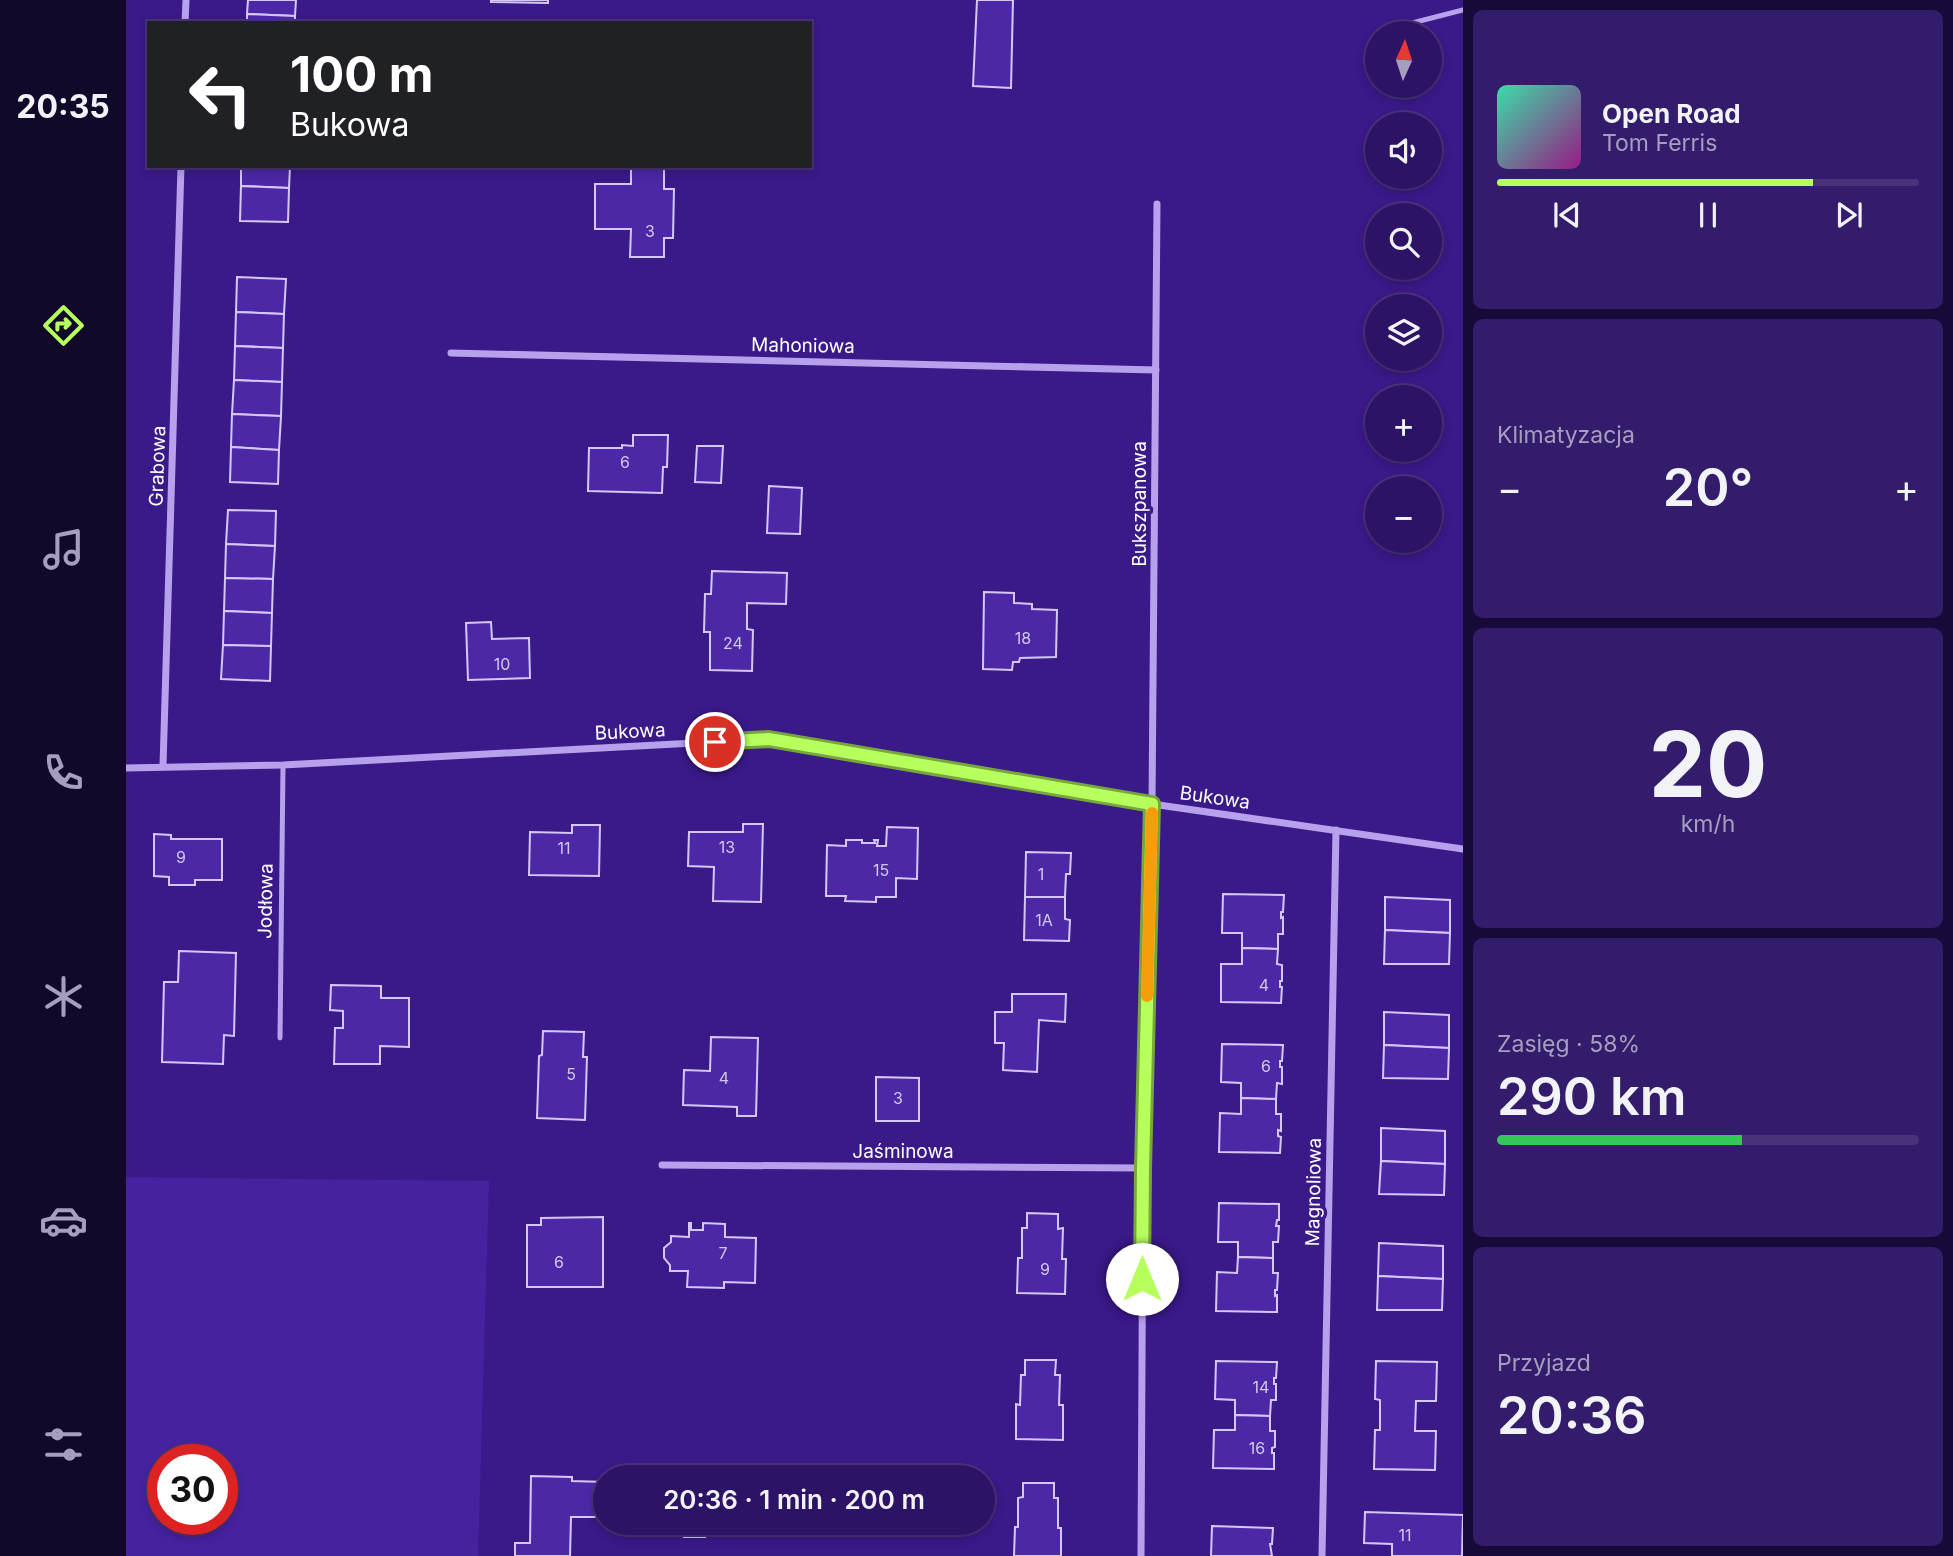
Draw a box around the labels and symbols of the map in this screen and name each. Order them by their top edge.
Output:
north arrow [1365,21,1442,98]
house number: 3 [645,221,655,241]
street label: Mahoniowa [751,333,855,358]
street label: Grabowa [145,425,170,507]
street label: Bukszpanowa [1128,441,1151,567]
house number: 6 [620,452,630,472]
house number: 18 [1015,628,1031,648]
house number: 24 [723,633,743,653]
house number: 10 [494,654,510,674]
pin [685,712,745,772]
street label: Bukowa [594,718,666,745]
street label: Bukowa [1178,781,1252,814]
house number: 13 [719,837,735,857]
house number: 11 [557,838,571,858]
house number: 9 [176,847,186,867]
house number: 15 [873,860,889,880]
street label: Jodłowa [253,863,278,939]
house number: 1 [1038,864,1044,884]
house number: 1A [1035,910,1053,930]
house number: 4 [1259,975,1269,995]
house number: 6 [1261,1056,1271,1076]
house number: 5 [566,1064,576,1084]
house number: 4 [719,1068,729,1088]
house number: 3 [893,1088,903,1108]
street label: Magnoliowa [1301,1138,1326,1246]
street label: Jaśminowa [852,1140,954,1163]
position arrow [1105,1242,1179,1316]
house number: 7 [718,1243,728,1263]
house number: 6 [554,1252,564,1272]
house number: 9 [1040,1259,1050,1279]
house number: 14 [1253,1377,1269,1397]
house number: 16 [1249,1438,1265,1458]
speed limit sign: 30 [147,1444,238,1535]
house number: 11 [1398,1525,1412,1545]

